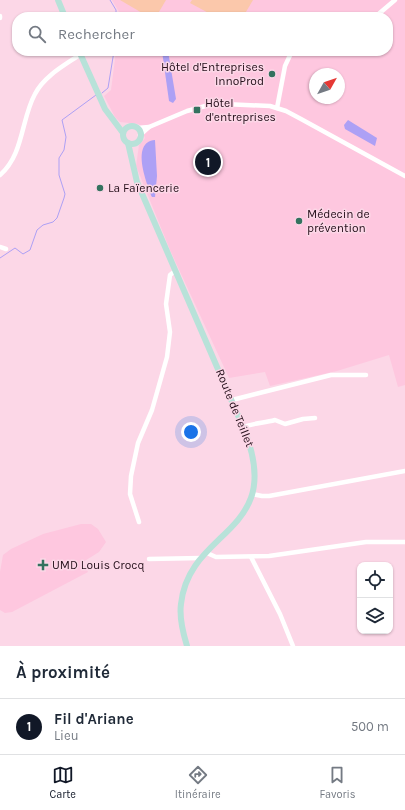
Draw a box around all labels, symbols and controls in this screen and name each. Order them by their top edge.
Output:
search box [12,12,393,56]
icon: search [26,23,48,45]
text: Rechercher [58,25,135,43]
place label: Hôtel d'Entreprises InnoProd [161,60,264,88]
north arrow [309,68,345,104]
marker: Hôtel d'Entreprises InnoProd [267,69,277,79]
place label: Hôtel d'entreprises [205,96,276,124]
marker: Hôtel d'entreprises [192,105,202,115]
pin: 1 [195,147,221,177]
place label: La Faïencerie [108,181,179,195]
marker: La Faïencerie [95,183,105,193]
place label: Médecin de prévention [307,207,370,235]
marker: Médecin de prévention [294,216,304,226]
street label: Route de Teillet [213,367,257,450]
your location [181,422,201,442]
place label: UMD Louis Crocq [52,558,144,572]
marker: UMD Louis Crocq [37,559,49,571]
map controls [357,562,393,634]
button: locate [357,562,393,598]
button: layers [357,598,393,634]
text: À proximité [16,662,110,682]
text: Fil d'Ariane [54,710,134,728]
text: 1 [27,719,31,734]
text: 500 m [351,719,389,734]
text: Lieu [54,728,79,743]
tab: Carte [49,764,76,801]
tab: Itinéraire [175,764,221,801]
tab: Favoris [319,764,356,801]

